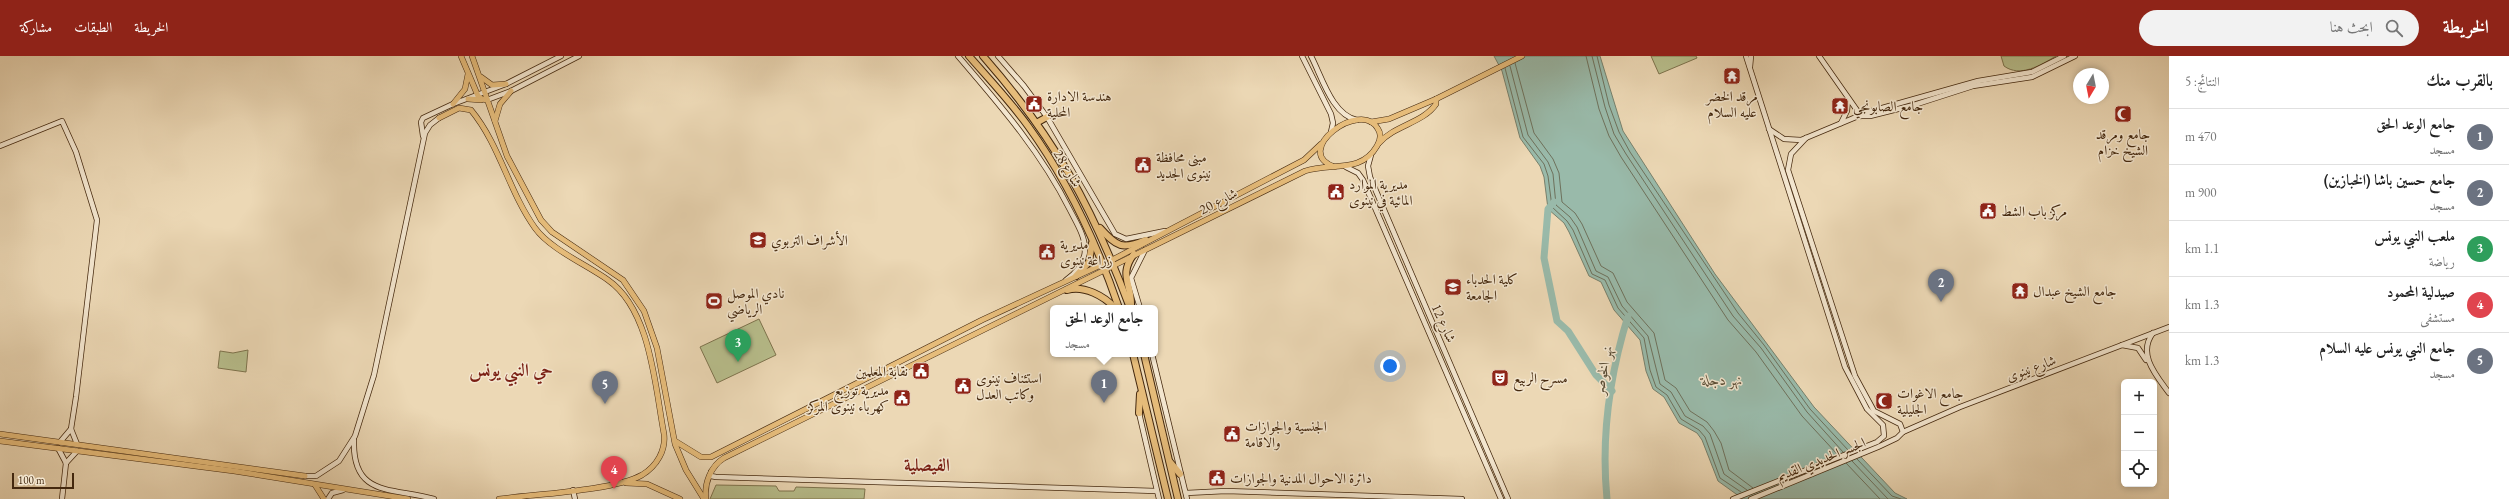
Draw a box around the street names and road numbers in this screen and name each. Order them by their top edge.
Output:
street label: شارع 28 [1047,146,1086,192]
street label: شارع 20 [1196,184,1242,221]
street label: شارع 12 [1425,301,1460,346]
street label: شارع نينوى [2004,351,2060,388]
street label: الجسر الحديدي القديم [1774,433,1870,489]

